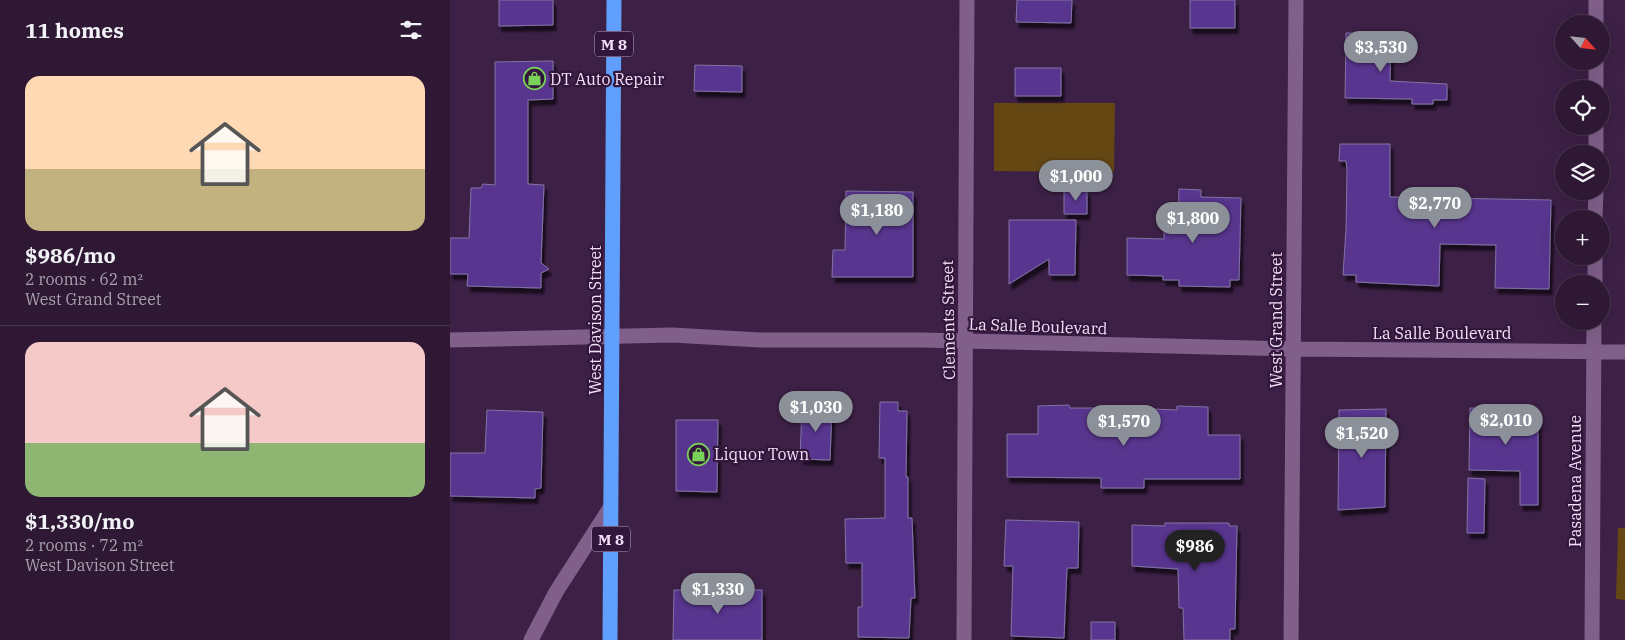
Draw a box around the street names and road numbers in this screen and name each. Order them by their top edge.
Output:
road number: M 8 [595,32,633,56]
street label: West Davison Street [585,245,605,395]
street label: West Grand Street [1266,251,1286,388]
street label: Clements Street [937,260,959,380]
street label: La Salle Boulevard [968,314,1108,338]
street label: La Salle Boulevard [1373,323,1512,343]
street label: Pasadena Avenue [1565,415,1585,547]
road number: M 8 [592,526,630,552]

